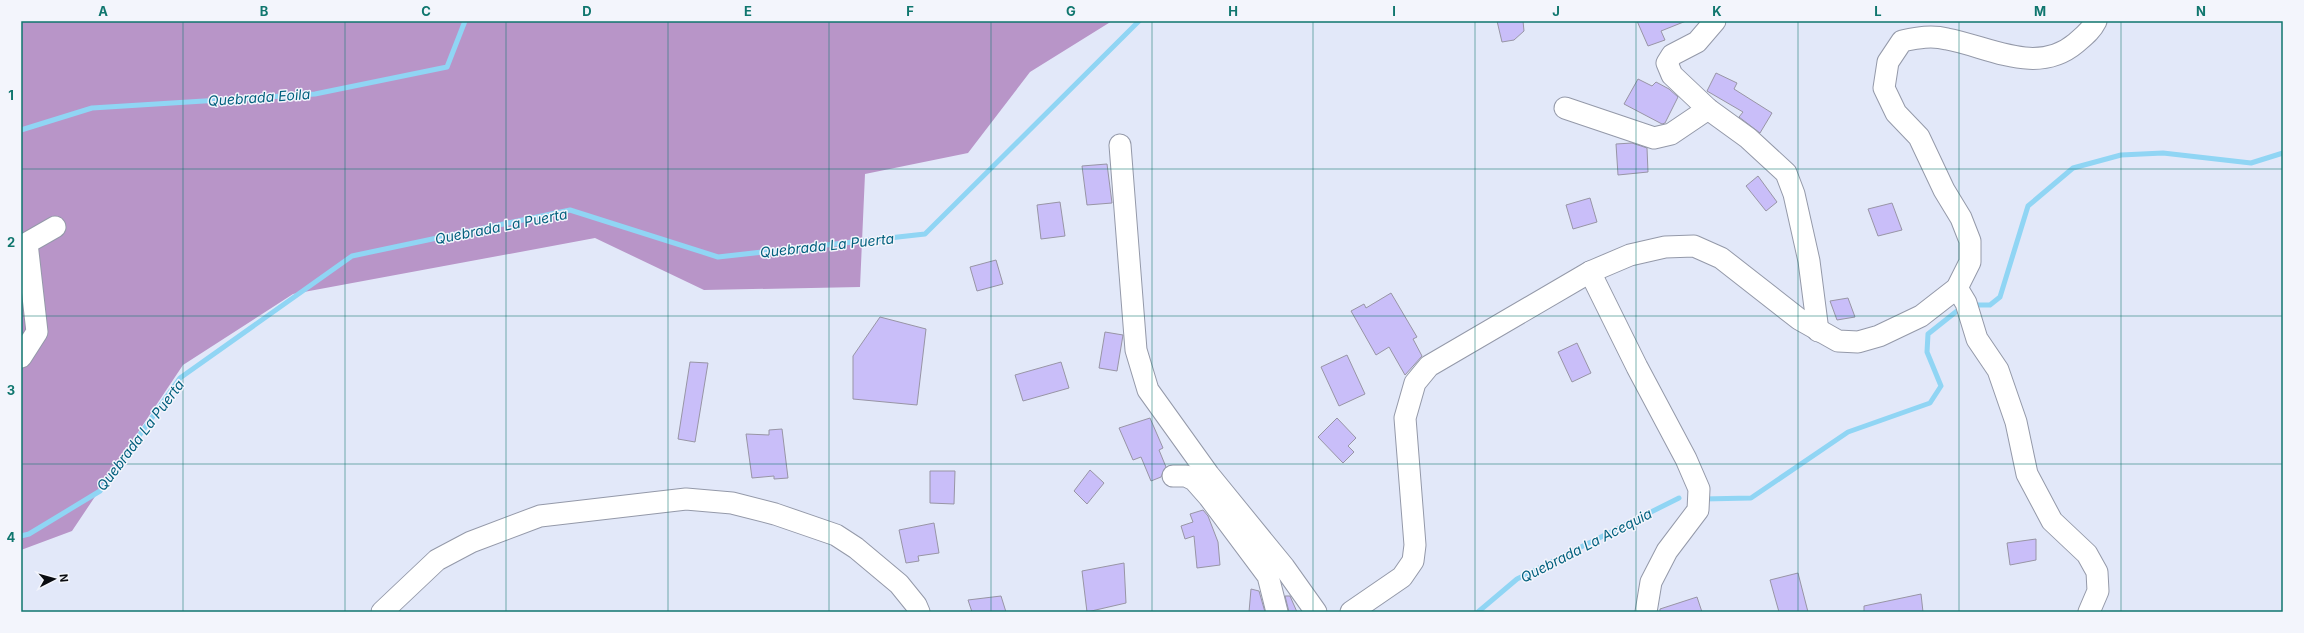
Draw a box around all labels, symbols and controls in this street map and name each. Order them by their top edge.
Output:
text: A [98,3,108,19]
text: B [260,3,269,19]
text: C [421,3,431,19]
text: D [582,3,592,19]
text: E [744,3,752,19]
text: F [906,3,914,19]
text: G [1066,3,1076,19]
text: H [1228,3,1238,19]
text: I [1392,3,1396,19]
text: J [1552,3,1560,19]
text: K [1712,3,1722,19]
text: L [1874,3,1882,19]
text: M [2034,3,2046,19]
text: N [2196,3,2206,19]
water label: Quebrada Eoila [207,85,311,109]
text: 1 [8,87,14,103]
water label: Quebrada La Puerta [433,205,569,247]
water label: Quebrada La Puerta [759,229,895,260]
text: 2 [7,234,15,250]
water label: Quebrada La Puerta [93,376,188,494]
text: 3 [7,382,15,398]
water label: Quebrada La Acequia [1517,504,1655,586]
text: 4 [7,529,16,545]
north arrow [34,559,74,599]
text: N [57,573,71,583]

